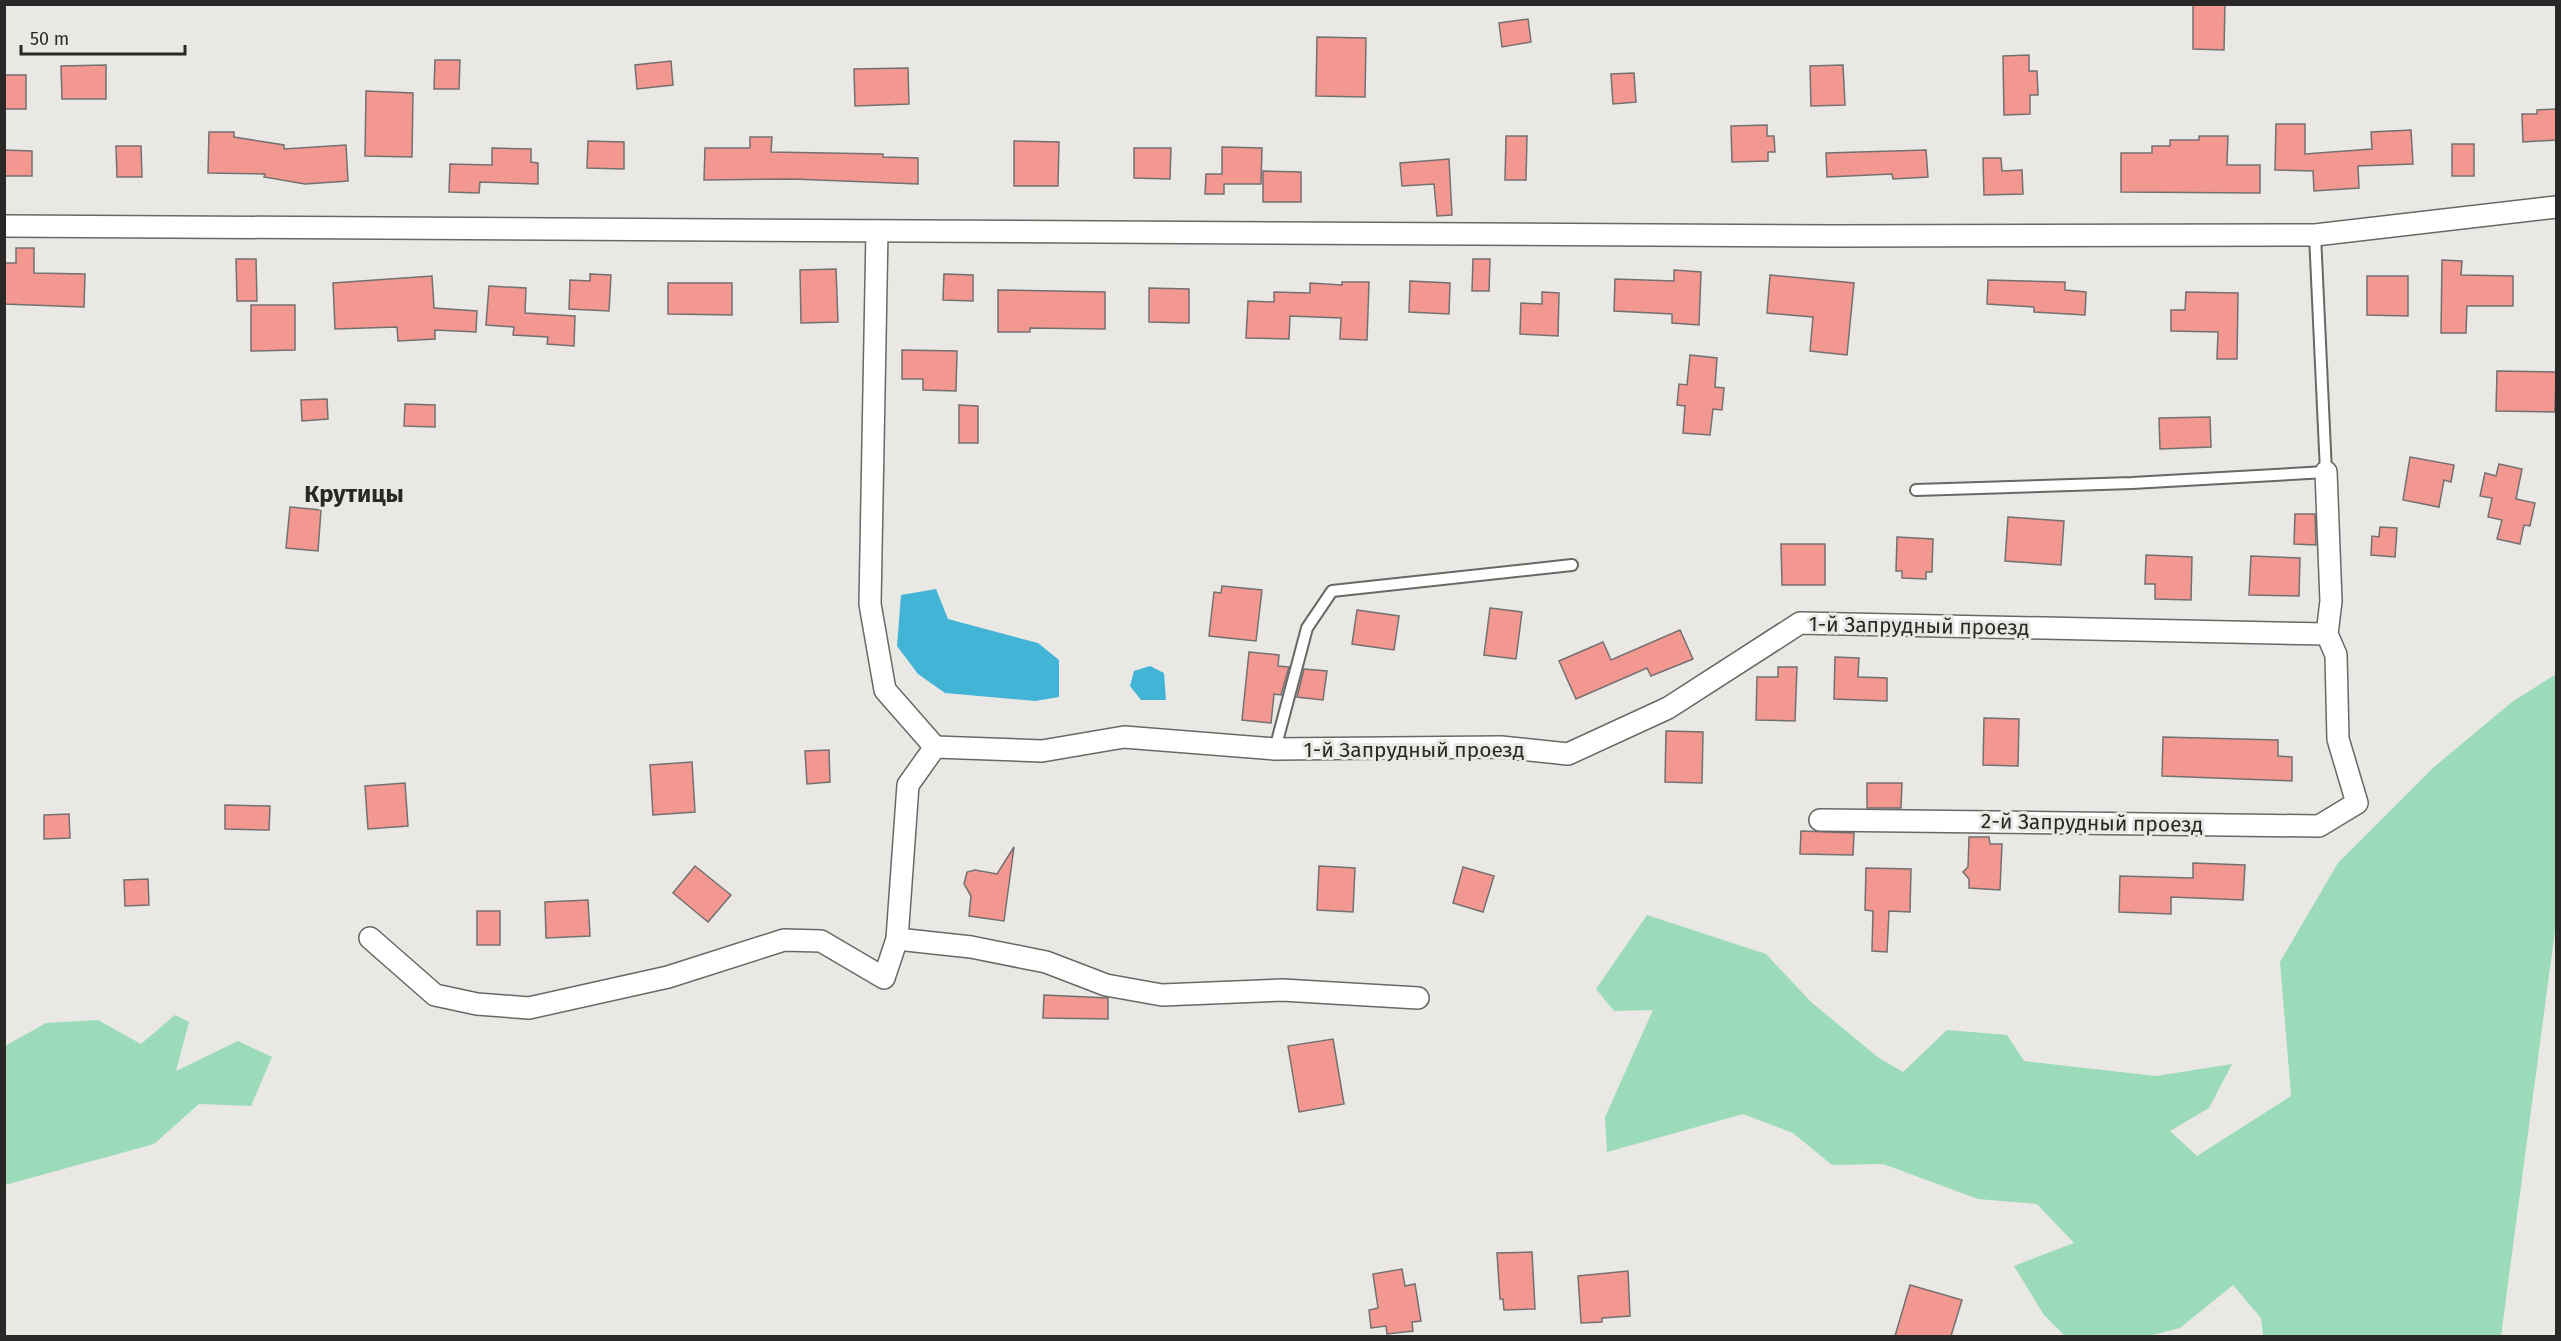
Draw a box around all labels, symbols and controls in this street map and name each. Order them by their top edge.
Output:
scale bar [21,18,184,56]
text: 50 m [30,28,69,50]
district label: Крутицы [304,480,404,508]
street label: 1-й Запрудный проезд [1808,611,2030,641]
street label: 1-й Запрудный проезд [1304,737,1524,763]
street label: 2-й Запрудный проезд [1981,808,2203,838]

